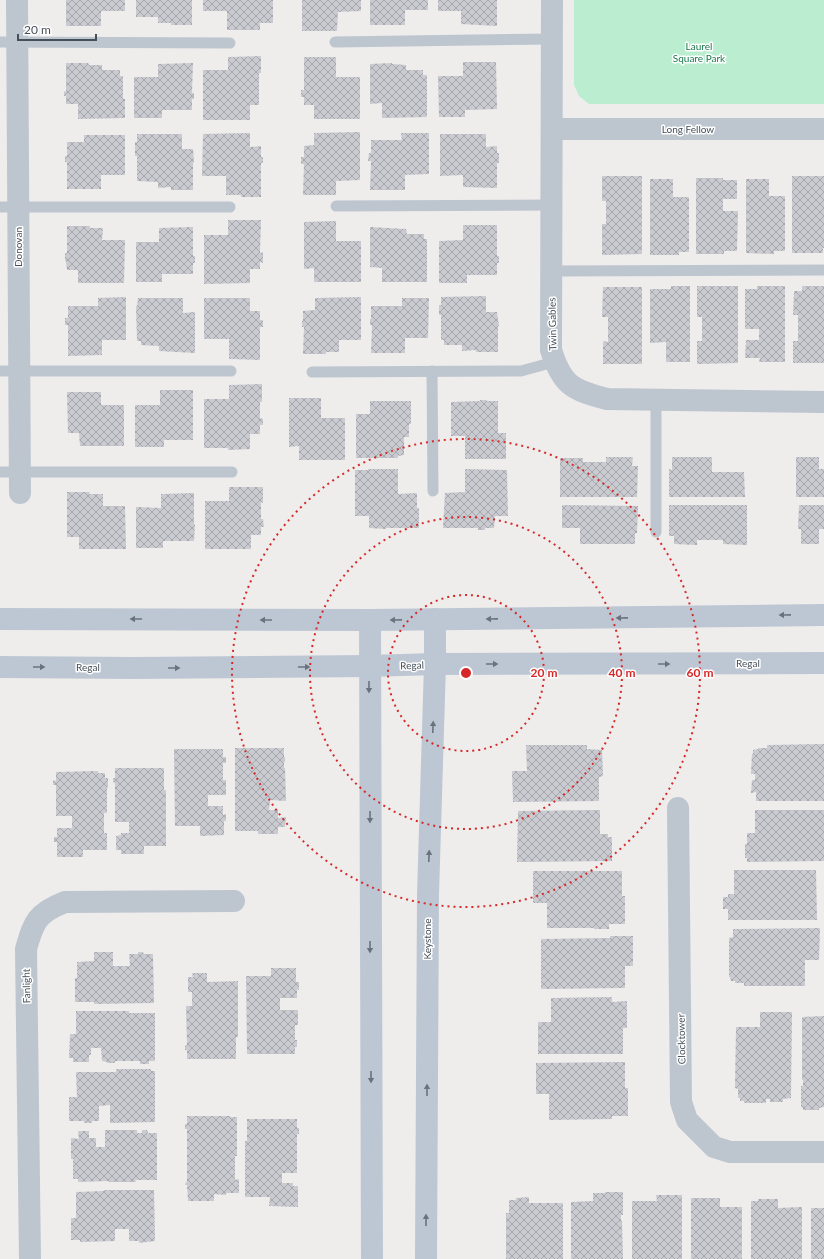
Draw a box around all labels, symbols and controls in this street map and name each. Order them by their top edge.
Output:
scale bar [18,16,96,42]
text: 20 m [24,22,51,37]
park label: Laurel Square Park [673,40,726,64]
street label: Long Fellow [662,123,714,135]
street label: Donovan [12,227,24,267]
street label: Twin Gables [546,297,558,351]
one-way arrow [778,612,791,618]
one-way arrow [615,615,628,621]
one-way arrow [129,616,142,622]
one-way arrow [485,616,498,622]
one-way arrow [259,617,272,623]
one-way arrow [389,617,402,623]
street label: Regal [736,657,760,669]
street label: Regal [400,659,424,671]
street label: Regal [76,661,100,673]
one-way arrow [486,661,499,667]
one-way arrow [658,661,671,667]
one-way arrow [33,664,46,670]
one-way arrow [298,664,311,670]
one-way arrow [168,665,181,671]
text: 20 m [531,665,557,680]
text: 40 m [609,665,635,680]
text: 60 m [687,665,713,680]
centre of rings [459,666,473,680]
one-way arrow [366,681,372,694]
one-way arrow [430,721,437,733]
one-way arrow [367,811,373,824]
one-way arrow [426,849,432,862]
street label: Keystone [421,919,433,959]
one-way arrow [367,941,373,954]
street label: Fanlight [20,968,32,1003]
street label: Clocktower [675,1013,687,1064]
one-way arrow [368,1071,374,1084]
one-way arrow [424,1083,430,1096]
one-way arrow [423,1213,429,1226]

